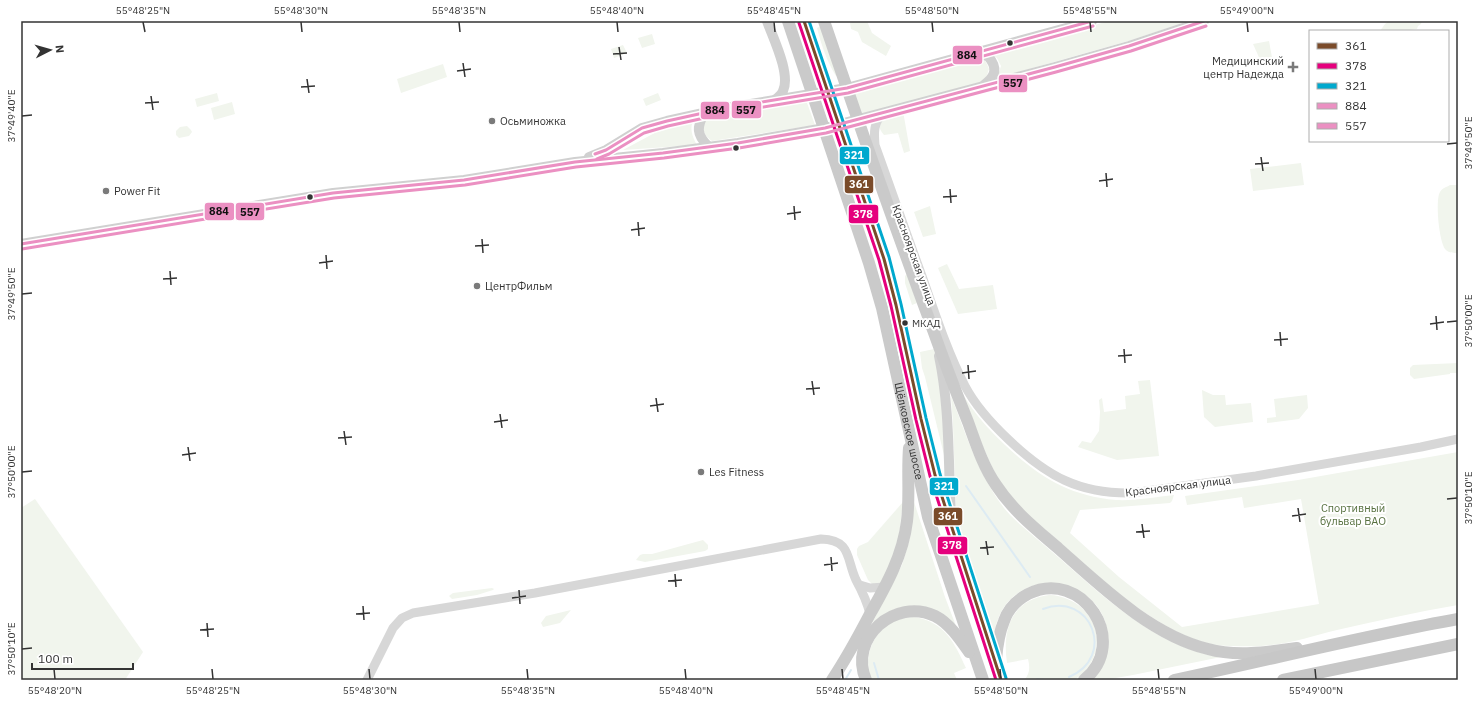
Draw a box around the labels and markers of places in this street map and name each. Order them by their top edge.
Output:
unlabelled marker [1005,38,1015,48]
place label: Медицинский центр Надежда [1203,54,1284,81]
marker: Медицинский центр Надежда [1287,61,1299,73]
place label: Осьминожка [500,114,566,128]
marker: Осьминожка [487,116,497,126]
unlabelled marker [731,143,741,153]
place label: Power Fit [114,184,161,198]
marker: Power Fit [101,186,111,196]
unlabelled marker [305,192,315,202]
place label: ЦентрФильм [485,279,552,293]
marker: ЦентрФильм [472,281,482,291]
place label: МКАД [912,317,941,330]
marker: МКАД [900,318,910,328]
place label: Les Fitness [709,465,764,479]
marker: Les Fitness [696,467,706,477]

